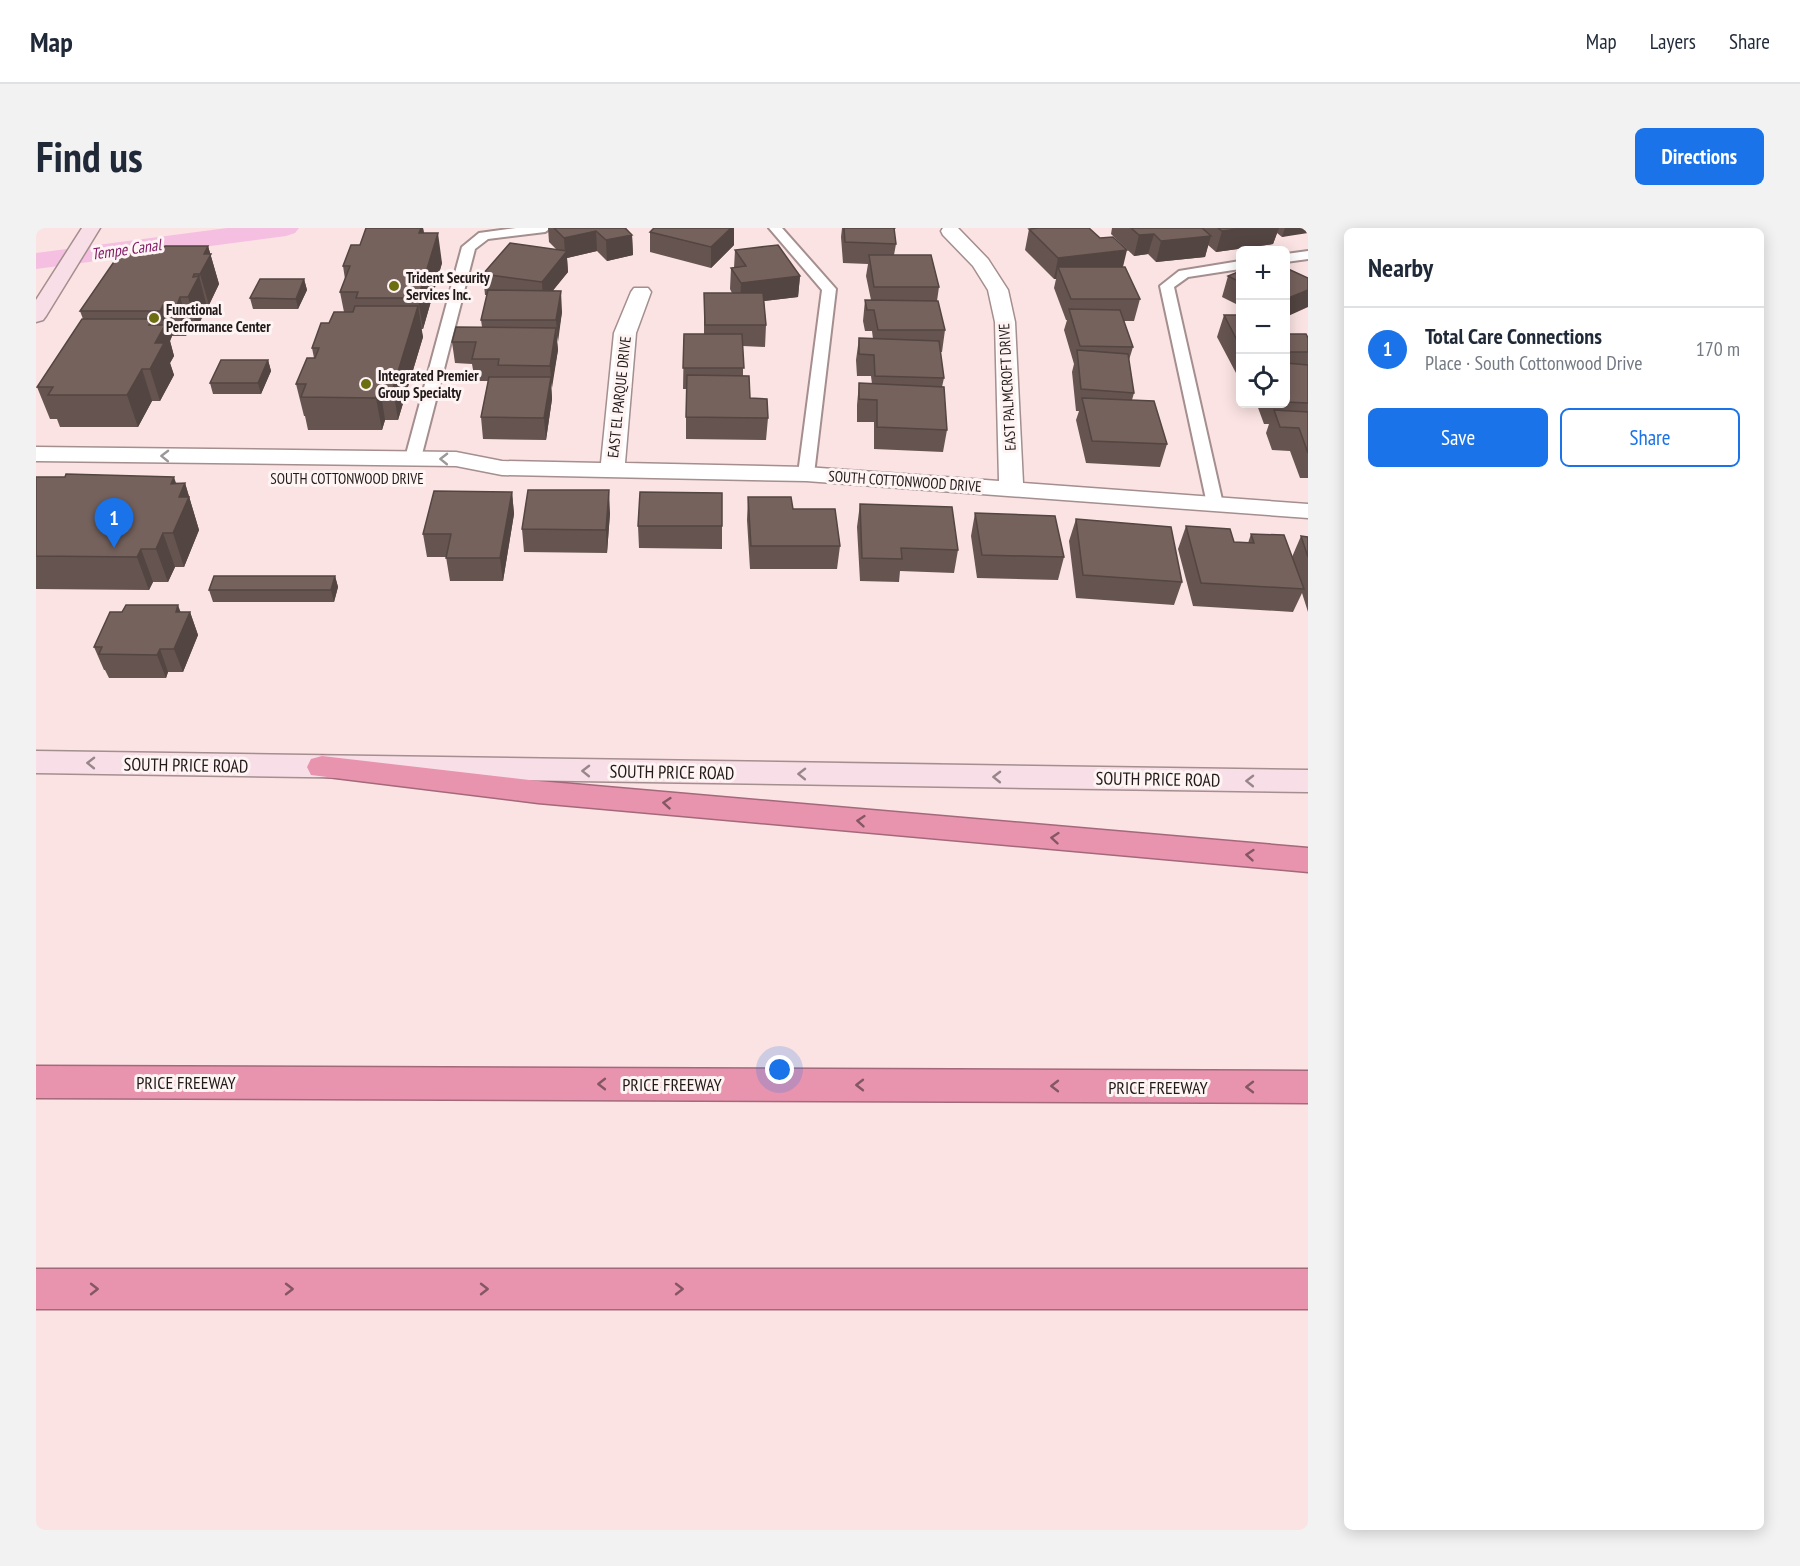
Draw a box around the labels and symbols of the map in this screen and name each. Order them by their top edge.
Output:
water label: Tempe Canal [90,234,163,264]
place label: Trident Security Services Inc. [406,268,491,304]
marker: Trident Security Services Inc. [387,279,401,293]
place label: Functional Performance Center [166,300,271,336]
marker: Functional Performance Center [147,311,161,325]
street label: EAST PALMCROFT DRIVE [994,323,1020,451]
street label: EAST EL PARQUE DRIVE [603,335,635,459]
place label: Integrated Premier Group Specialty [378,366,479,402]
marker: Integrated Premier Group Specialty [359,377,373,391]
one-way arrow [161,450,170,462]
one-way arrow [440,453,449,465]
street label: SOUTH COTTONWOOD DRIVE [828,466,982,496]
street label: SOUTH COTTONWOOD DRIVE [270,469,424,488]
pin: 1 [94,498,134,548]
street label: SOUTH PRICE ROAD [123,752,249,778]
one-way arrow [87,757,96,769]
street label: SOUTH PRICE ROAD [609,759,735,785]
one-way arrow [582,765,591,777]
street label: SOUTH PRICE ROAD [1095,766,1221,792]
one-way arrow [798,768,807,781]
one-way arrow [993,771,1002,783]
one-way arrow [1245,775,1254,787]
one-way arrow [663,797,672,810]
one-way arrow [857,815,866,828]
one-way arrow [1051,832,1060,845]
one-way arrow [1245,849,1254,862]
your location [765,1055,794,1084]
street label: PRICE FREEWAY [136,1071,237,1094]
street label: PRICE FREEWAY [622,1073,723,1096]
street label: PRICE FREEWAY [1108,1076,1209,1099]
one-way arrow [597,1078,606,1090]
one-way arrow [855,1079,864,1091]
one-way arrow [1050,1080,1059,1092]
one-way arrow [1245,1081,1254,1093]
one-way arrow [90,1283,99,1295]
one-way arrow [285,1283,294,1295]
one-way arrow [480,1283,489,1295]
one-way arrow [675,1283,684,1295]

